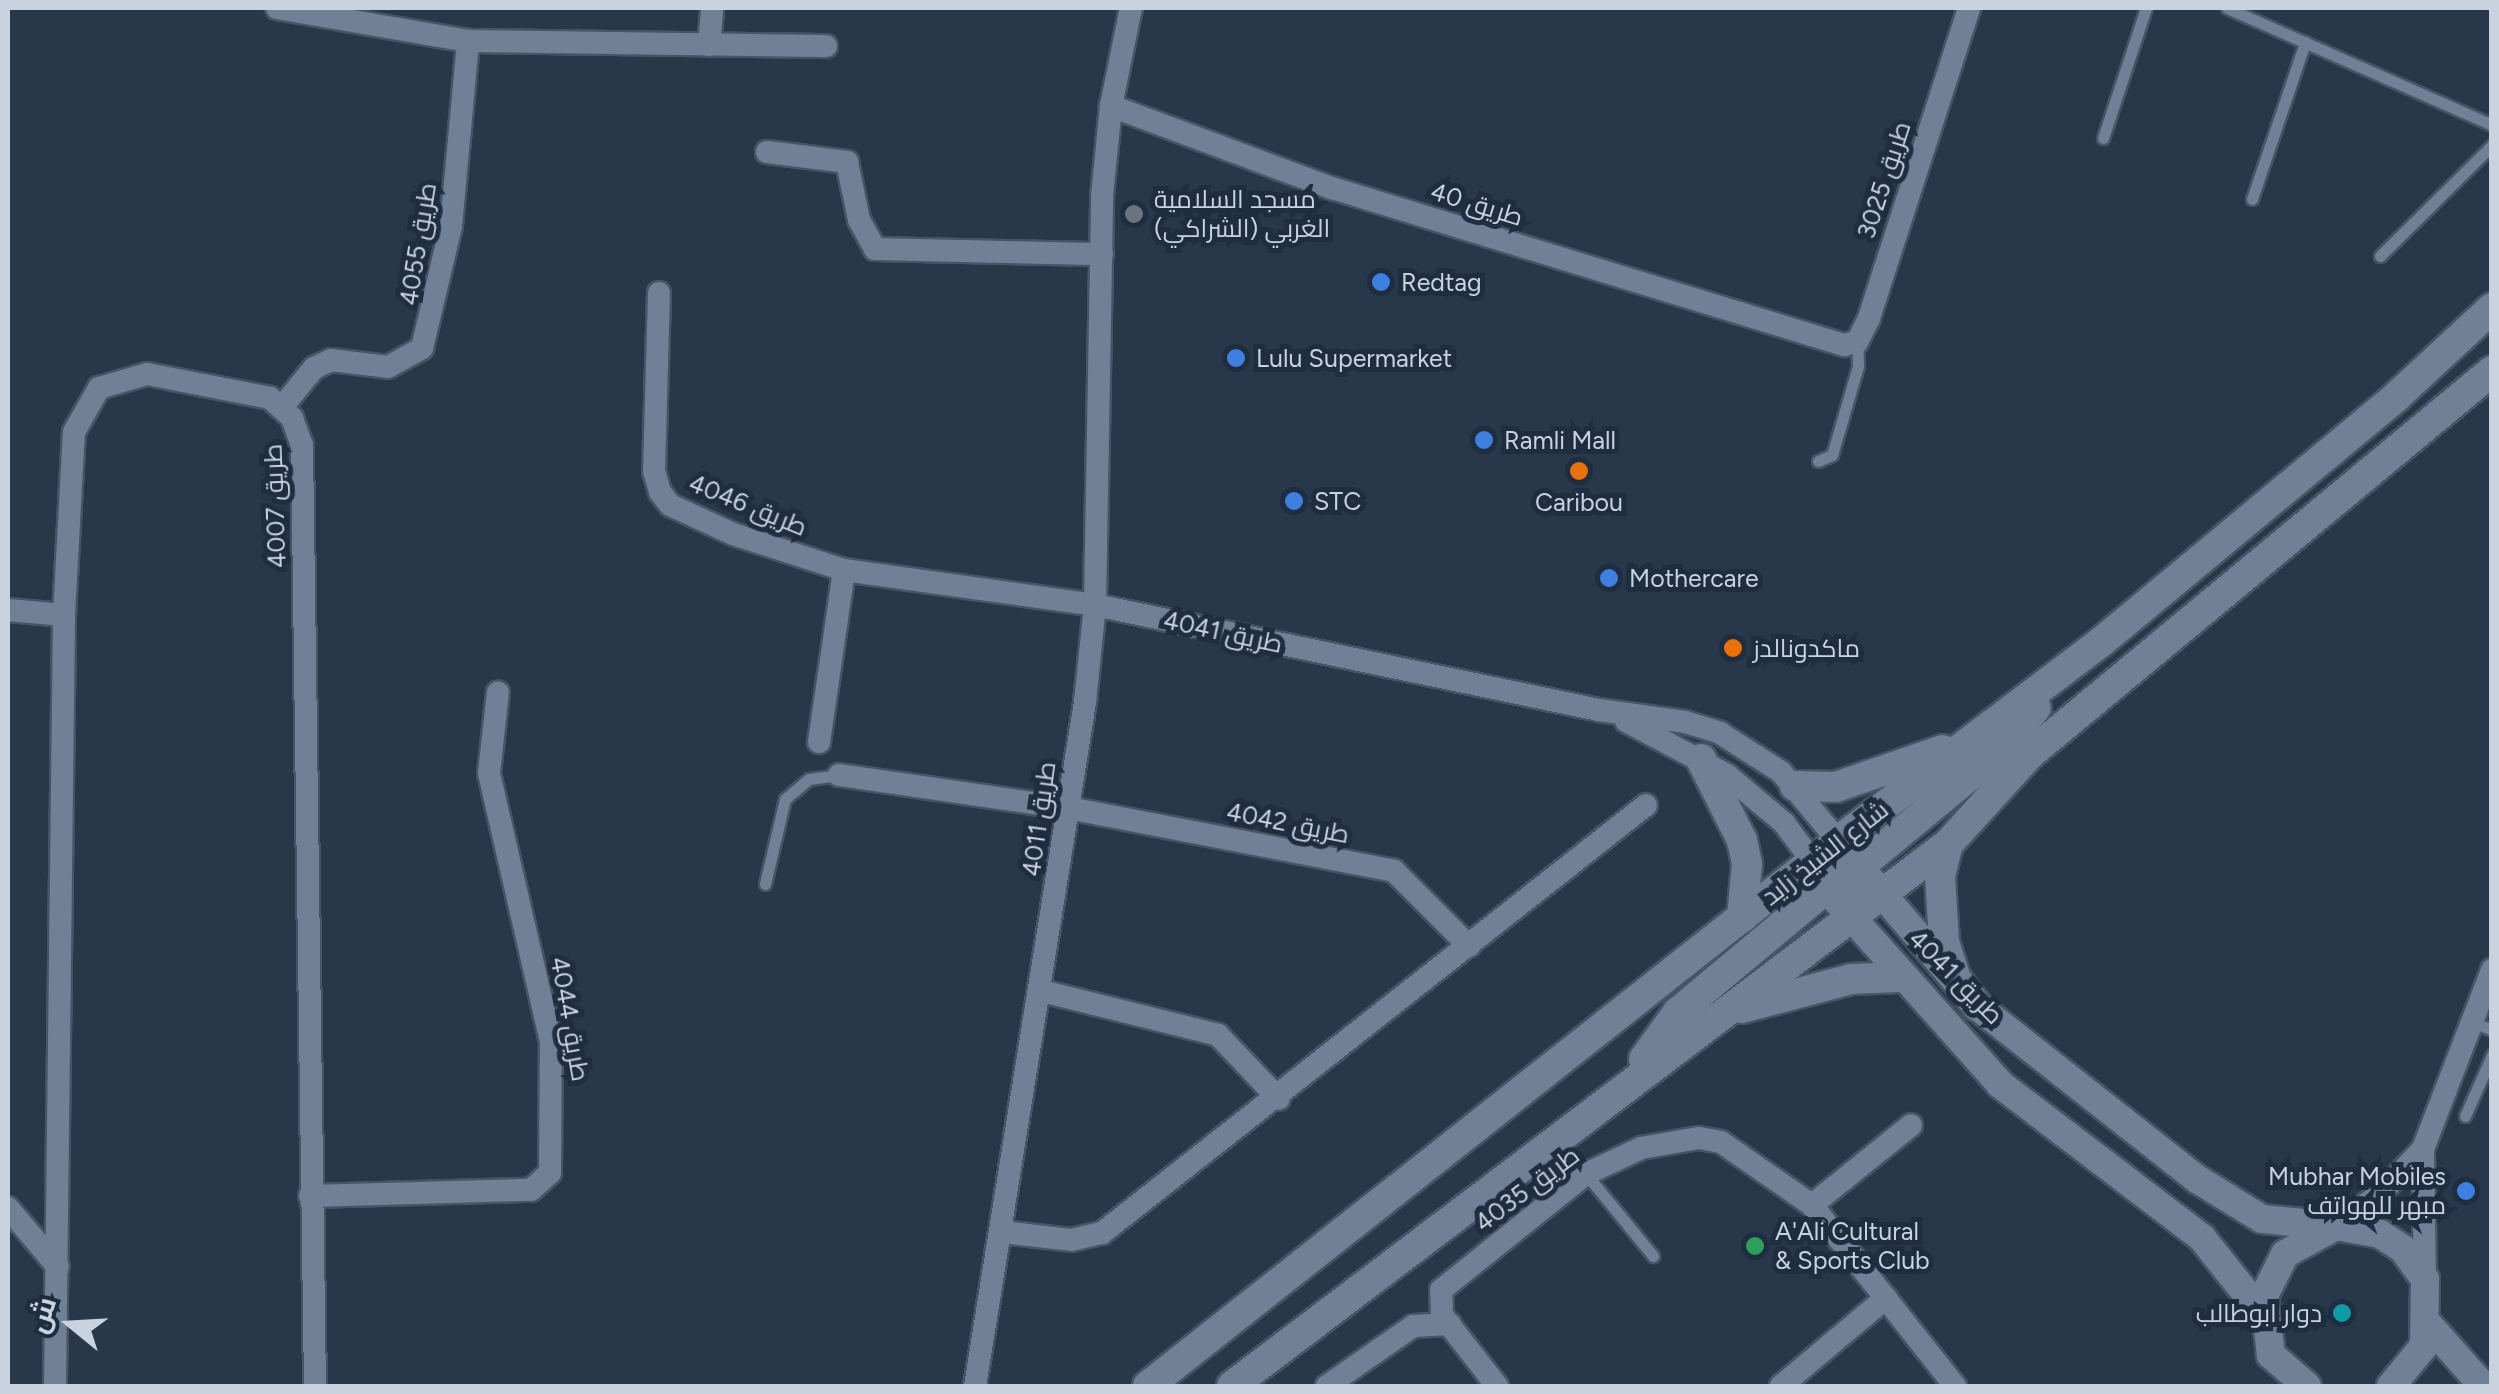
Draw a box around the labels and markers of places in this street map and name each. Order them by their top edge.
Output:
place label: مسجد السلامية الغربي (الشراكي) [1154,185,1330,244]
marker: مسجد السلامية الغربي (الشراكي) [1123,203,1145,225]
place label: Redtag [1401,267,1482,297]
marker: Redtag [1370,271,1392,293]
place label: Lulu Supermarket [1256,343,1452,373]
marker: Lulu Supermarket [1225,347,1247,369]
place label: Ramli Mall [1504,425,1616,455]
marker: Ramli Mall [1473,429,1495,451]
marker: Caribou [1568,460,1590,482]
place label: STC [1314,486,1361,516]
place label: Caribou [1535,487,1623,517]
marker: STC [1283,490,1305,512]
place label: Mothercare [1629,563,1759,593]
marker: Mothercare [1598,567,1620,589]
place label: ماكدونالدز [1753,633,1860,663]
marker: ماكدونالدز [1722,637,1744,659]
place label: Mubhar Mobiles مبهر للهواتف [2268,1162,2446,1221]
marker: Mubhar Mobiles مبهر للهواتف [2455,1180,2477,1202]
place label: A'Ali Cultural & Sports Club [1775,1217,1930,1276]
marker: A'Ali Cultural & Sports Club [1744,1235,1766,1257]
place label: دوار ابوطالب [2196,1298,2322,1328]
marker: دوار ابوطالب [2331,1302,2353,1324]

